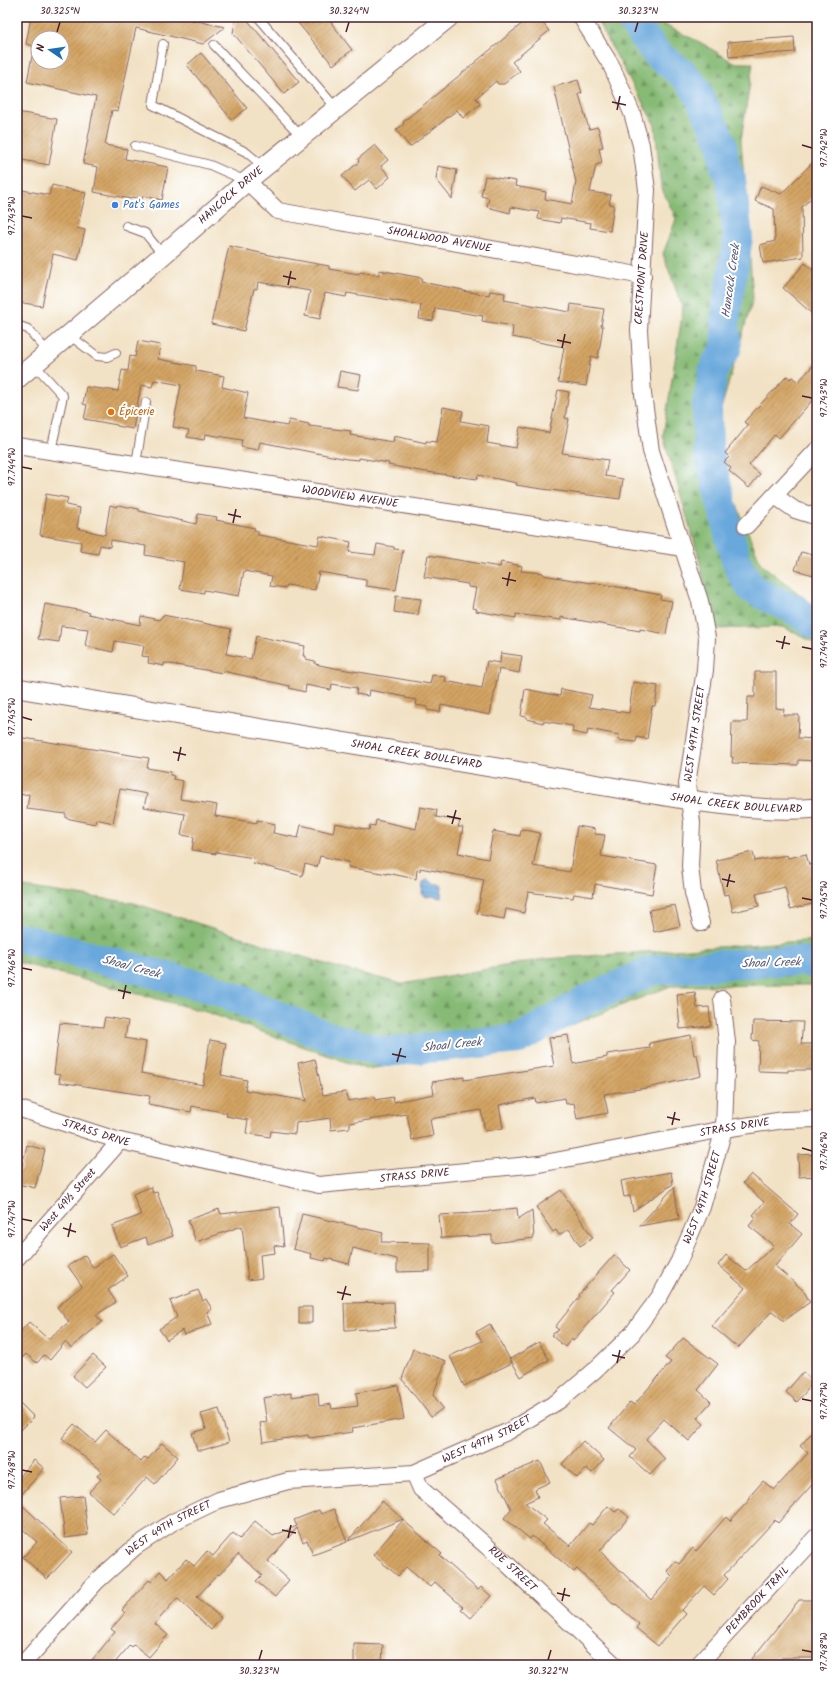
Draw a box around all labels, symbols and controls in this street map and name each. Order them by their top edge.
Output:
text: 30.325°N [40,3,80,19]
text: 30.324°N [329,3,369,19]
text: 30.323°N [618,3,658,19]
north arrow [30,30,70,70]
text: N [32,43,51,53]
text: 97.742°W [816,128,832,168]
street label: HANCOCK DRIVE [194,161,268,229]
text: 97.743°W [4,196,20,235]
place label: Pat's Games [123,196,180,214]
marker: Pat's Games [110,200,120,210]
street label: SHOALWOOD AVENUE [386,222,494,258]
street label: CRESTMONT DRIVE [630,230,654,325]
water label: Hancock Creek [716,241,746,319]
text: 97.743°W [816,378,832,417]
place label: Épicerie [119,403,154,421]
marker: Épicerie [106,407,116,417]
text: 97.744°W [4,447,20,486]
street label: WOODVIEW AVENUE [301,481,400,513]
text: 97.744°W [816,629,832,668]
street label: WEST 49TH STREET [679,684,711,783]
text: 97.745°W [4,698,20,736]
street label: SHOAL CREEK BOULEVARD [349,735,483,774]
street label: SHOAL CREEK BOULEVARD [669,788,803,818]
text: 97.745°W [816,881,832,919]
text: 97.746°W [4,948,20,987]
water label: Shoal Creek [100,950,164,984]
water label: Shoal Creek [741,952,803,974]
water label: Shoal Creek [422,1032,485,1058]
street label: STRASS DRIVE [698,1113,771,1142]
street label: STRASS DRIVE [60,1114,132,1152]
text: 97.746°W [816,1131,832,1170]
street label: WEST 49TH STREET [678,1148,727,1247]
street label: West 49½ Street [35,1164,101,1236]
street label: STRASS DRIVE [379,1164,451,1188]
text: 97.747°W [4,1200,20,1238]
text: 97.747°W [816,1382,832,1420]
street label: WEST 49TH STREET [439,1410,536,1469]
text: 97.748°W [4,1450,20,1490]
street label: WEST 49TH STREET [121,1495,215,1561]
street label: RUE STREET [484,1542,542,1597]
street label: PEMBROOK TRAIL [721,1562,794,1639]
text: 97.748°W [816,1632,832,1672]
text: 30.323°N [239,1663,279,1679]
text: 30.322°N [528,1663,569,1679]

